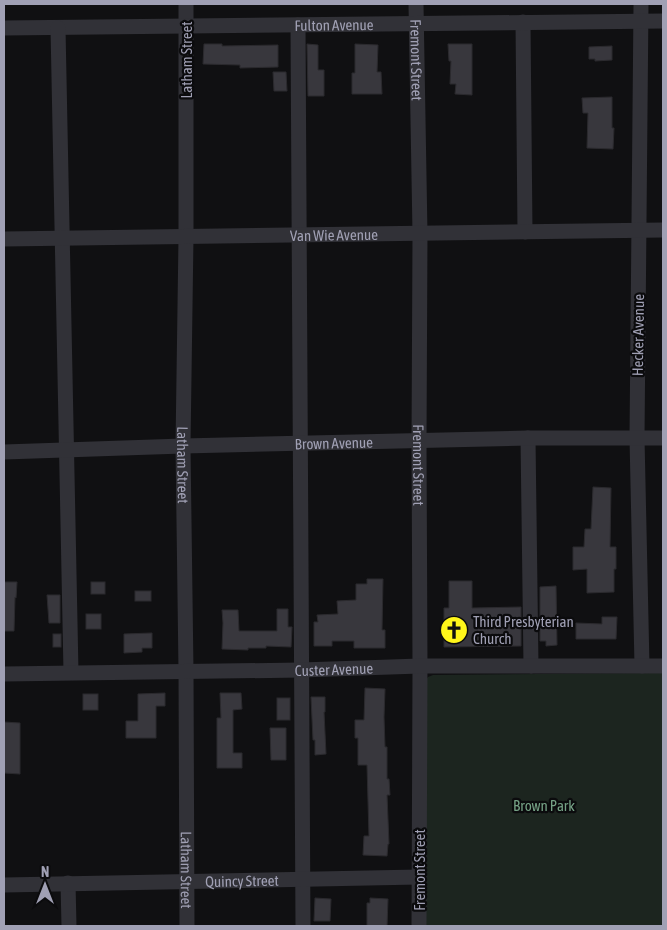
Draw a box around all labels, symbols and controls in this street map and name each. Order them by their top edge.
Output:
street label: Fulton Avenue [294,16,374,33]
street label: Fremont Street [408,19,426,101]
street label: Latham Street [178,21,195,99]
street label: Van Wie Avenue [290,225,378,244]
street label: Hecker Avenue [629,294,647,376]
street label: Fremont Street [410,424,428,506]
street label: Latham Street [174,426,192,504]
street label: Brown Avenue [295,433,373,452]
place label: Third Presbyterian Church [473,613,574,647]
church icon: Third Presbyterian Church [439,615,469,645]
street label: Custer Avenue [295,659,374,679]
park label: Brown Park [513,797,575,814]
street label: Fremont Street [411,829,428,911]
street label: Latham Street [178,831,195,909]
north arrow [20,860,70,910]
text: N [41,864,49,880]
street label: Quincy Street [205,871,279,890]

